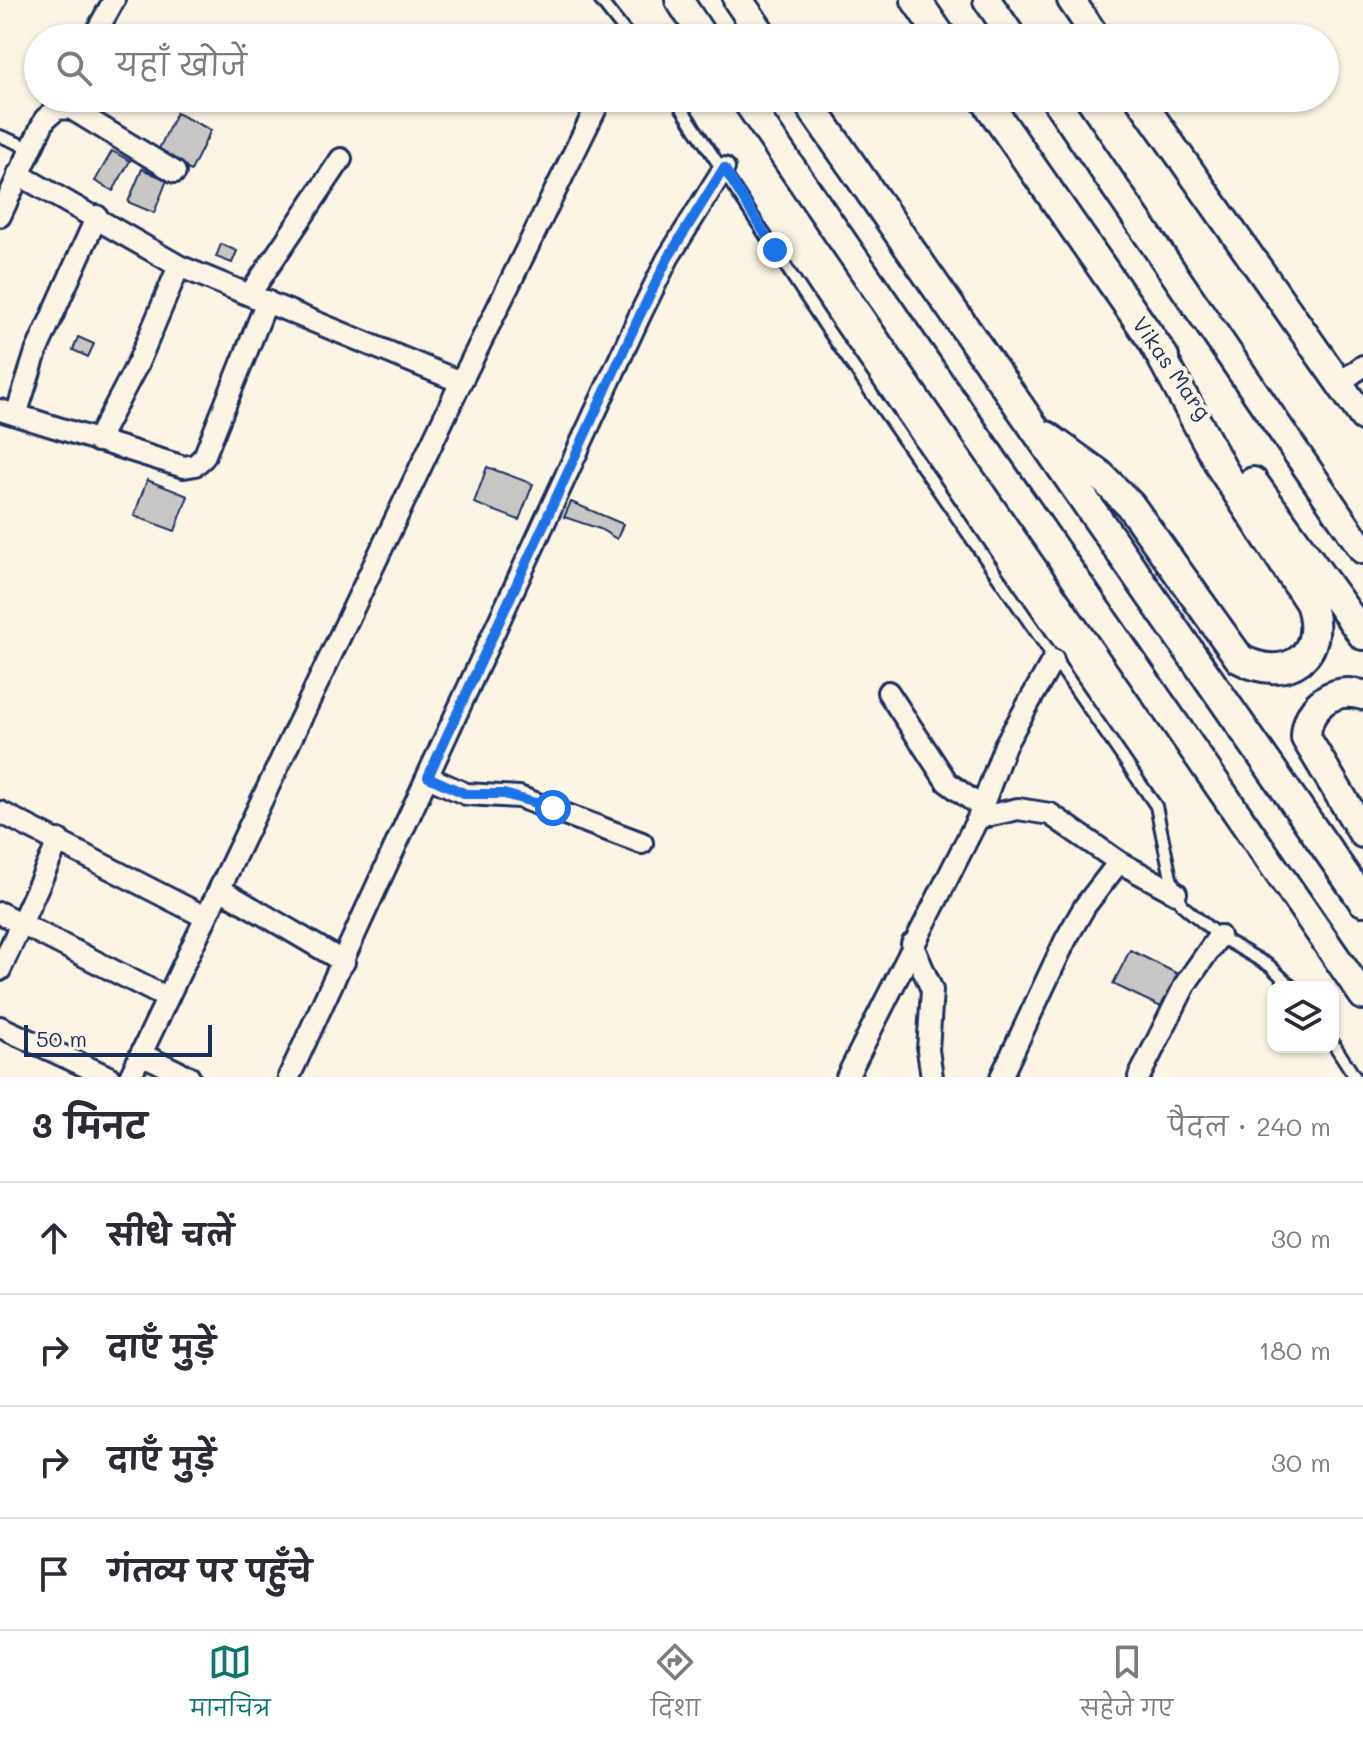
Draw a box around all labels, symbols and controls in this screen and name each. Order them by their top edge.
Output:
search box [24,24,1339,112]
text: यहाँ खोजें [116,44,247,84]
icon: search [52,46,96,90]
route end [757,232,793,268]
street label: Vikas Marg [1126,311,1218,425]
route start [535,790,571,826]
map controls [1267,981,1339,1053]
button: layers [1267,981,1339,1053]
scale bar [24,1021,212,1057]
text: 50 m [36,1024,87,1053]
text: 3 मिनट [32,1102,147,1147]
text: पैदल · 240 m [1168,1109,1331,1143]
text: सीधे चलें [108,1214,234,1254]
icon: ahead [32,1216,76,1260]
text: 30 m [1271,1221,1331,1255]
text: दाएँ मुड़ें [108,1326,216,1366]
icon: right [32,1328,76,1372]
text: 180 m [1259,1333,1331,1367]
text: दाएँ मुड़ें [108,1438,216,1478]
icon: right [32,1440,76,1484]
text: 30 m [1271,1445,1331,1479]
text: गंतव्य पर पहुँचे [108,1550,312,1590]
icon: arrive [32,1552,76,1596]
tab: मानचित्र [190,1640,271,1733]
tab: दिशा [650,1640,700,1733]
tab: सहेजे गए [1080,1640,1173,1733]

